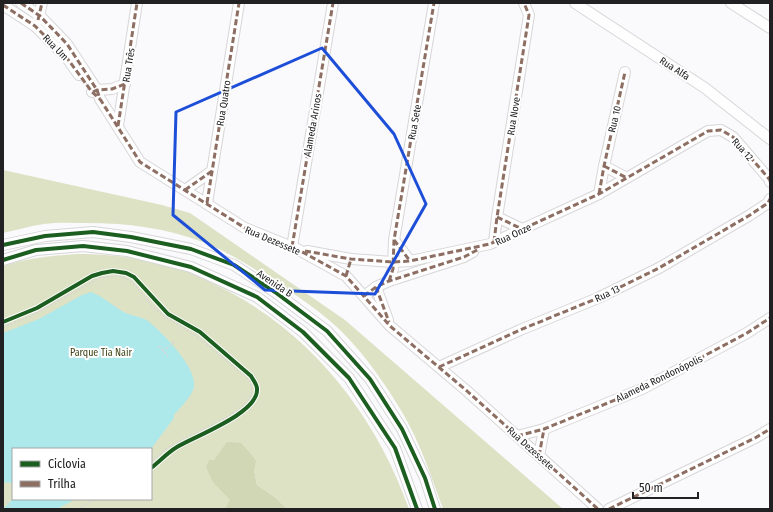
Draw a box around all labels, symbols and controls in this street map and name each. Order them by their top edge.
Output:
street label: Rua Um [40,32,71,63]
street label: Rua Três [120,47,138,83]
street label: Rua Alfa [657,55,692,83]
street label: Rua Quatro [214,79,234,127]
street label: Alameda Arinos [302,93,324,158]
street label: Rua Nove [505,96,523,136]
street label: Rua Sete [406,103,424,141]
street label: Rua 10 [606,105,624,134]
street label: Rua 12 [729,136,756,164]
street label: Rua Onze [494,221,533,248]
street label: Rua Dezessete [243,224,302,258]
street label: Avenida B [254,268,295,300]
street label: Rua 13 [593,283,622,305]
park label: Parque Tia Nair [70,347,133,359]
street label: Alameda Rondonópolis [614,353,705,405]
street label: Rua Dezessete [504,425,556,473]
legend [12,448,152,500]
text: Ciclovia [48,457,86,471]
scale bar [633,474,698,500]
text: Trilha [48,477,76,491]
text: 50 m [639,481,663,495]

